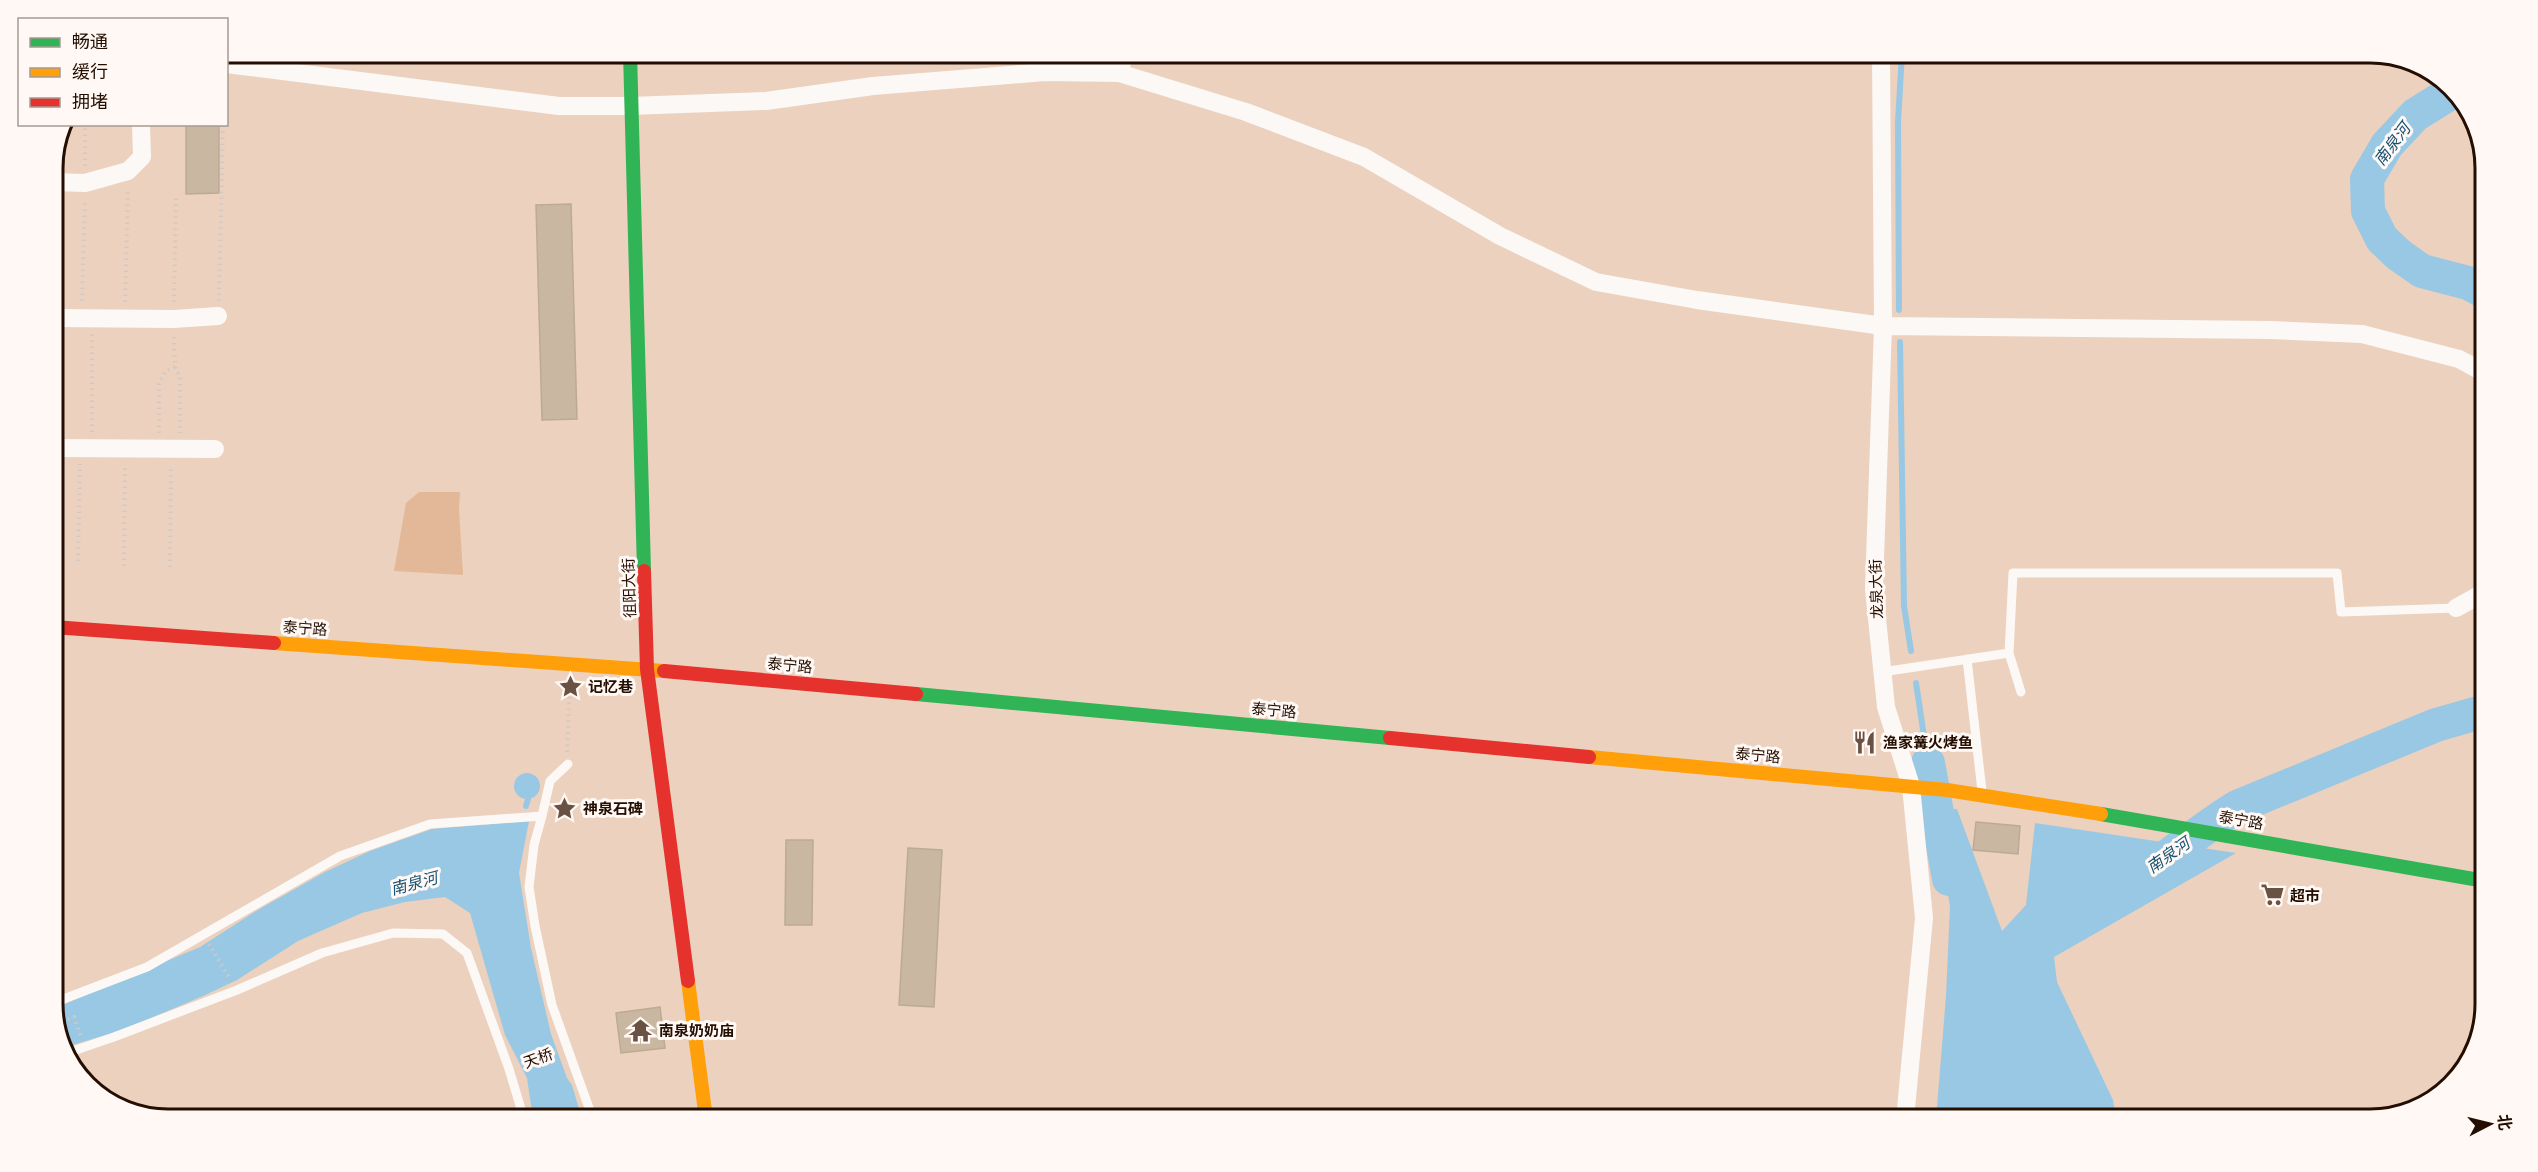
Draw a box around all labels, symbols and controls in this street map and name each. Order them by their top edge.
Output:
legend [18,18,228,126]
text: 畅通 [72,29,108,54]
text: 缓行 [72,59,108,84]
text: 拥堵 [72,89,108,114]
water label: 南泉河 [2369,116,2417,170]
street label: 徂阳大街 [617,558,641,618]
street label: 龙泉大街 [1864,559,1888,619]
street label: 泰宁路 [282,616,328,640]
street label: 泰宁路 [767,653,813,677]
place icon: 记忆巷 [557,673,583,699]
place label: 记忆巷 [588,676,633,697]
street label: 泰宁路 [1251,698,1297,722]
restaurant icon: 渔家篝火烤鱼 [1852,729,1878,755]
place label: 渔家篝火烤鱼 [1883,732,1973,753]
street label: 泰宁路 [1735,743,1781,767]
place icon: 神泉石碑 [552,795,578,821]
place label: 神泉石碑 [583,798,643,819]
street label: 泰宁路 [2217,806,2265,834]
water label: 南泉河 [2142,831,2196,878]
water label: 南泉河 [388,865,443,900]
supermarket icon: 超市 [2259,882,2285,908]
place label: 超市 [2290,885,2320,906]
temple icon: 南泉奶奶庙 [628,1017,654,1043]
place label: 南泉奶奶庙 [659,1020,734,1041]
street label: 天桥 [520,1043,556,1073]
north arrow [2460,1094,2520,1154]
text: 北 [2493,1113,2517,1131]

